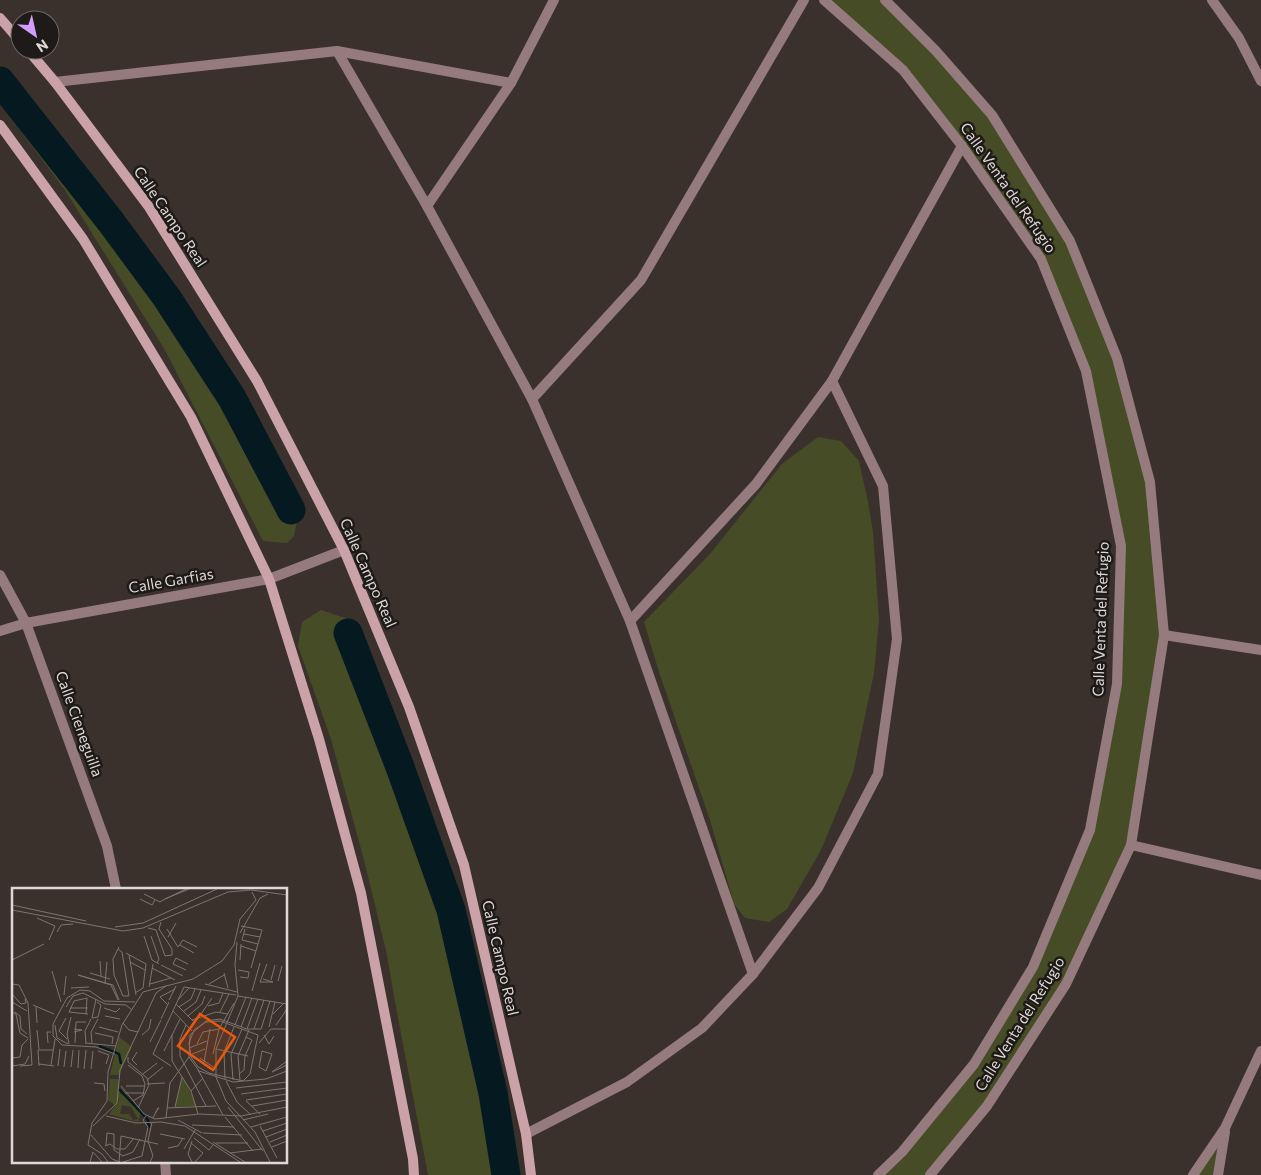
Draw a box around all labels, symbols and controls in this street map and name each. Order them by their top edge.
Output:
north arrow [10,10,60,60]
text: N [33,36,52,56]
street label: Calle Venta del Refugio [957,119,1061,256]
street label: Calle Campo Real [130,163,211,270]
street label: Calle Campo Real [337,515,401,630]
street label: Calle Venta del Refugio [1088,541,1112,697]
street label: Calle Garfias [127,564,215,596]
street label: Calle Cieneguilla [53,668,107,779]
inset map [12,888,288,1162]
street label: Calle Campo Real [479,898,523,1017]
street label: Calle Venta del Refugio [970,953,1068,1094]

